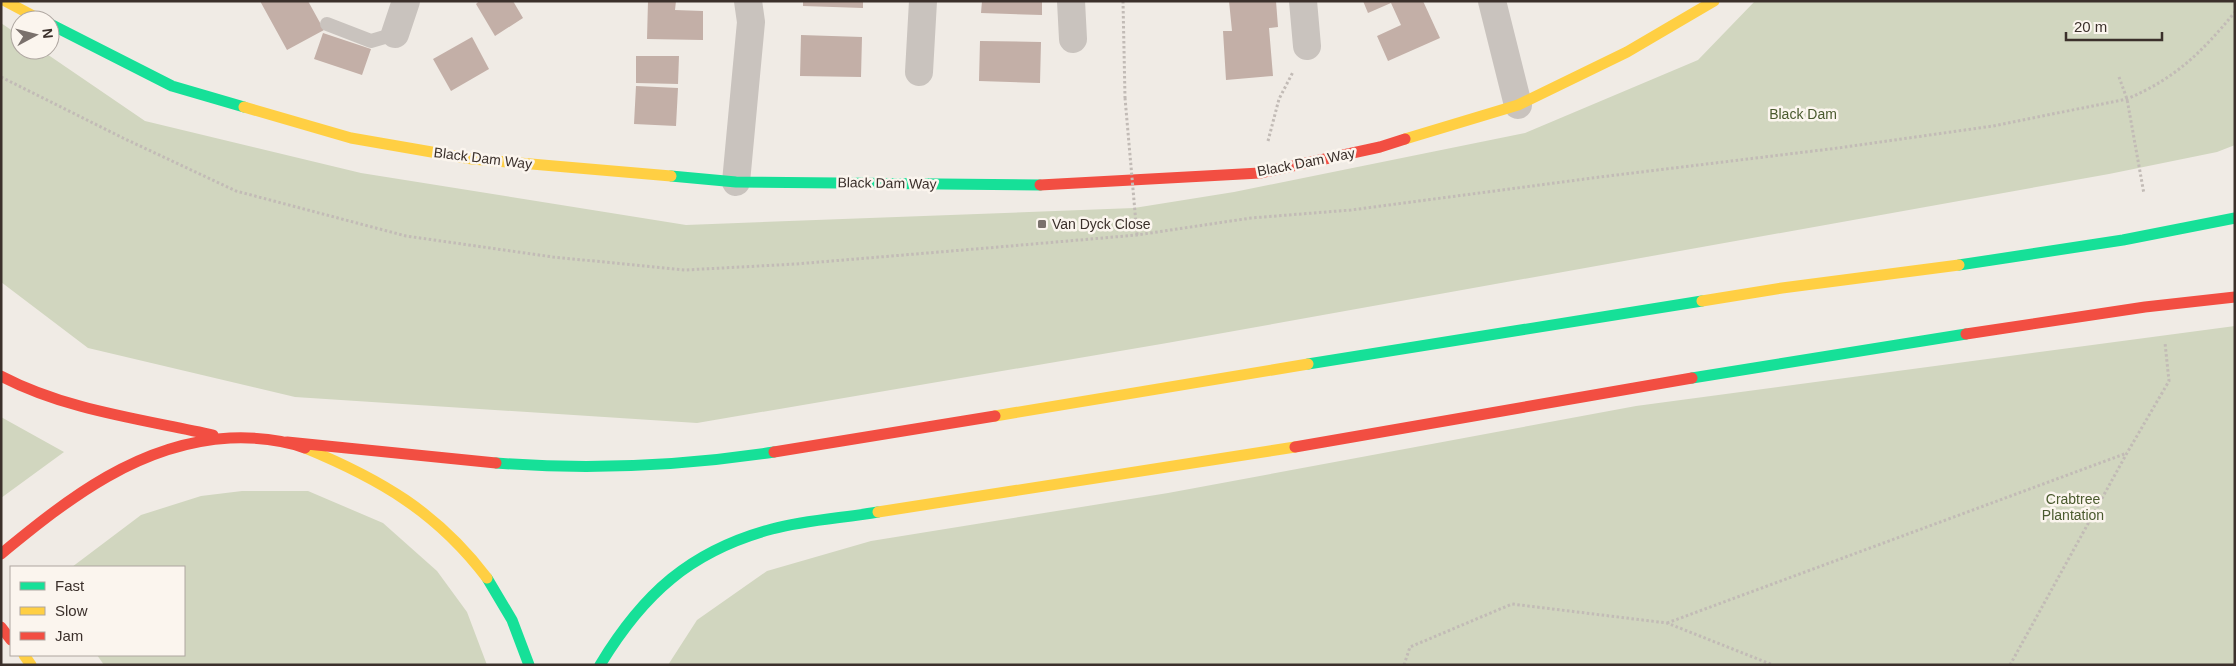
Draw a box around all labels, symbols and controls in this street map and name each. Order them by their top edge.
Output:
north arrow [10,10,60,60]
scale bar [2066,10,2162,42]
text: 20 m [2074,18,2107,35]
text: N [39,27,56,39]
park label: Black Dam [1769,106,1837,122]
street label: Black Dam Way [433,144,533,172]
street label: Black Dam Way [1256,145,1356,179]
street label: Black Dam Way [837,174,937,192]
place label: Van Dyck Close [1052,216,1151,232]
marker: Van Dyck Close [1036,218,1048,230]
park label: Crabtree Plantation [2042,491,2104,523]
legend [10,566,185,656]
text: Fast [55,577,85,594]
text: Slow [55,602,88,619]
text: Jam [55,627,83,644]

